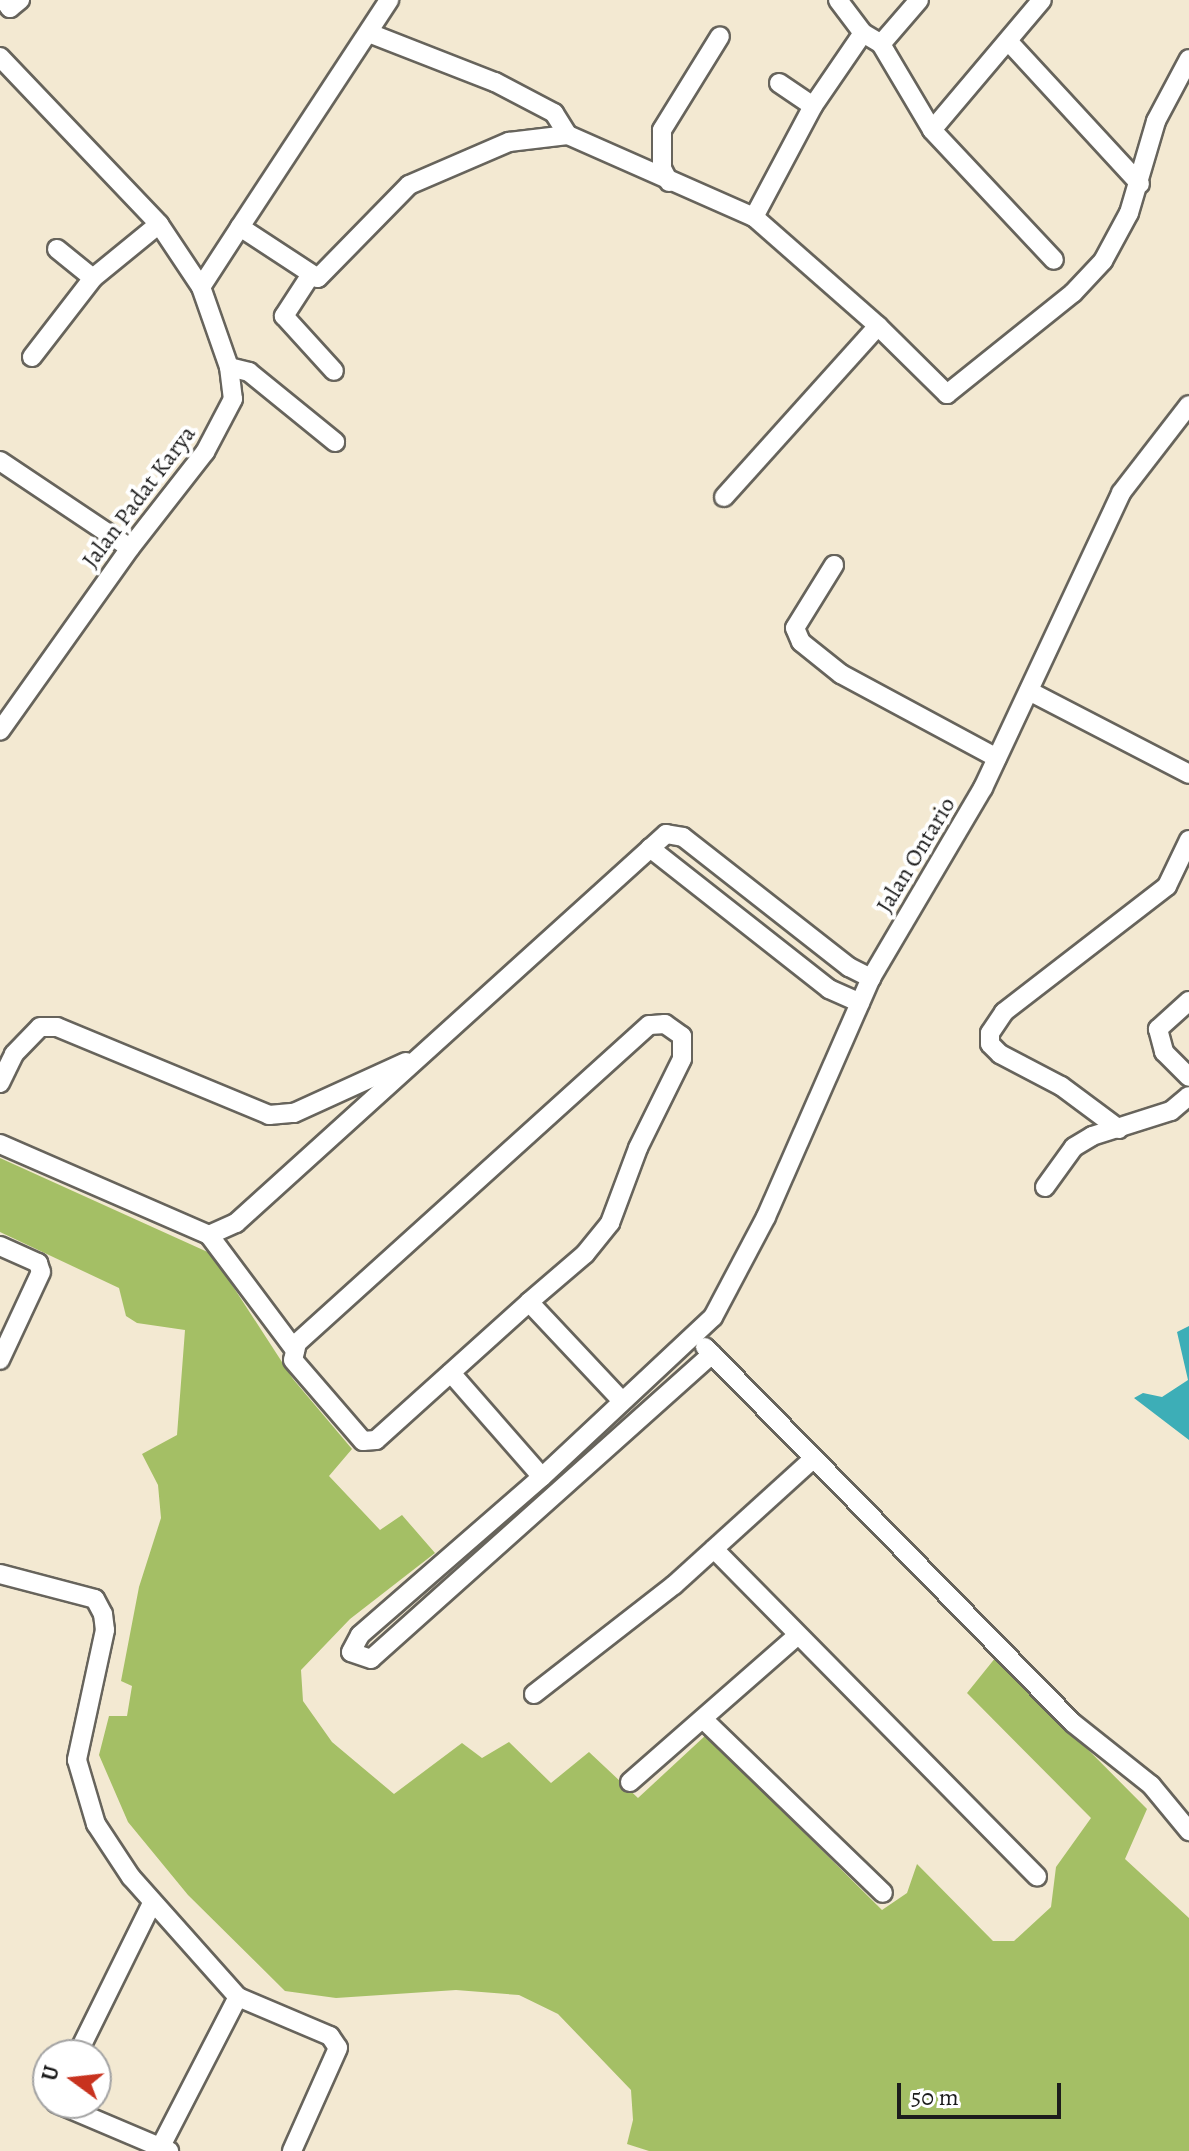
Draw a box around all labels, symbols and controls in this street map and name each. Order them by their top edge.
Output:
street label: Jalan Padat Karya [76,420,202,574]
street label: Jalan Ontario [870,792,962,918]
north arrow [32,2039,112,2119]
text: U [34,2062,67,2084]
scale bar [901,2067,1065,2117]
text: 50 m [911,2081,959,2113]

